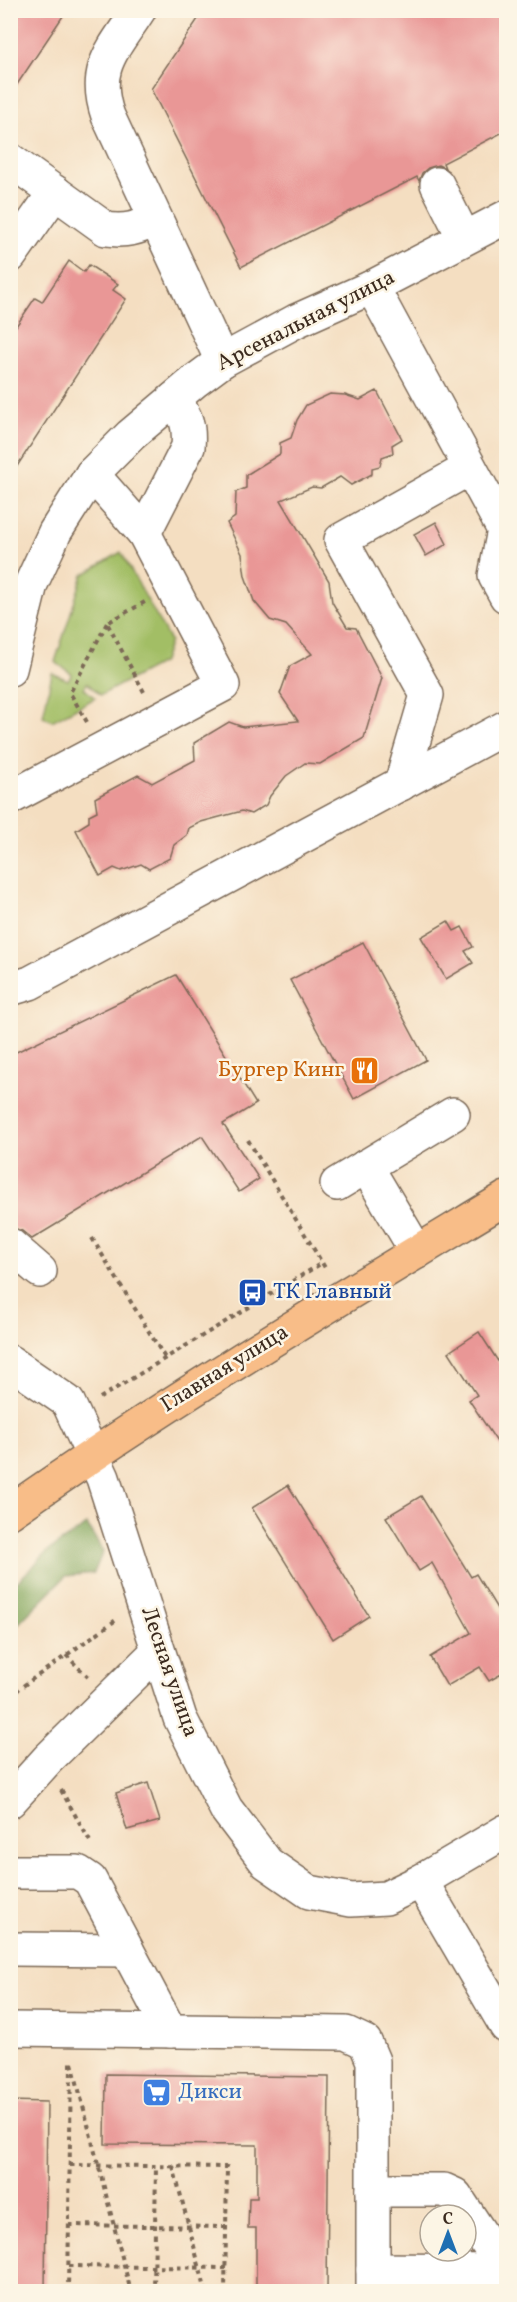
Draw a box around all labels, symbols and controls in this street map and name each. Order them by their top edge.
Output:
street label: Арсенальная улица [212,263,400,379]
restaurant icon: Бургер Кинг [349,1054,381,1086]
place label: Бургер Кинг [218,1055,344,1086]
bus stop icon: ТК Главный [236,1276,268,1308]
place label: ТК Главный [273,1277,392,1308]
street label: Главная улица [155,1317,295,1421]
street label: Лесная улица [132,1603,206,1741]
supermarket icon: Дикси [141,2076,173,2108]
place label: Дикси [178,2077,242,2108]
north arrow [418,2203,478,2263]
text: С [443,2209,453,2231]

